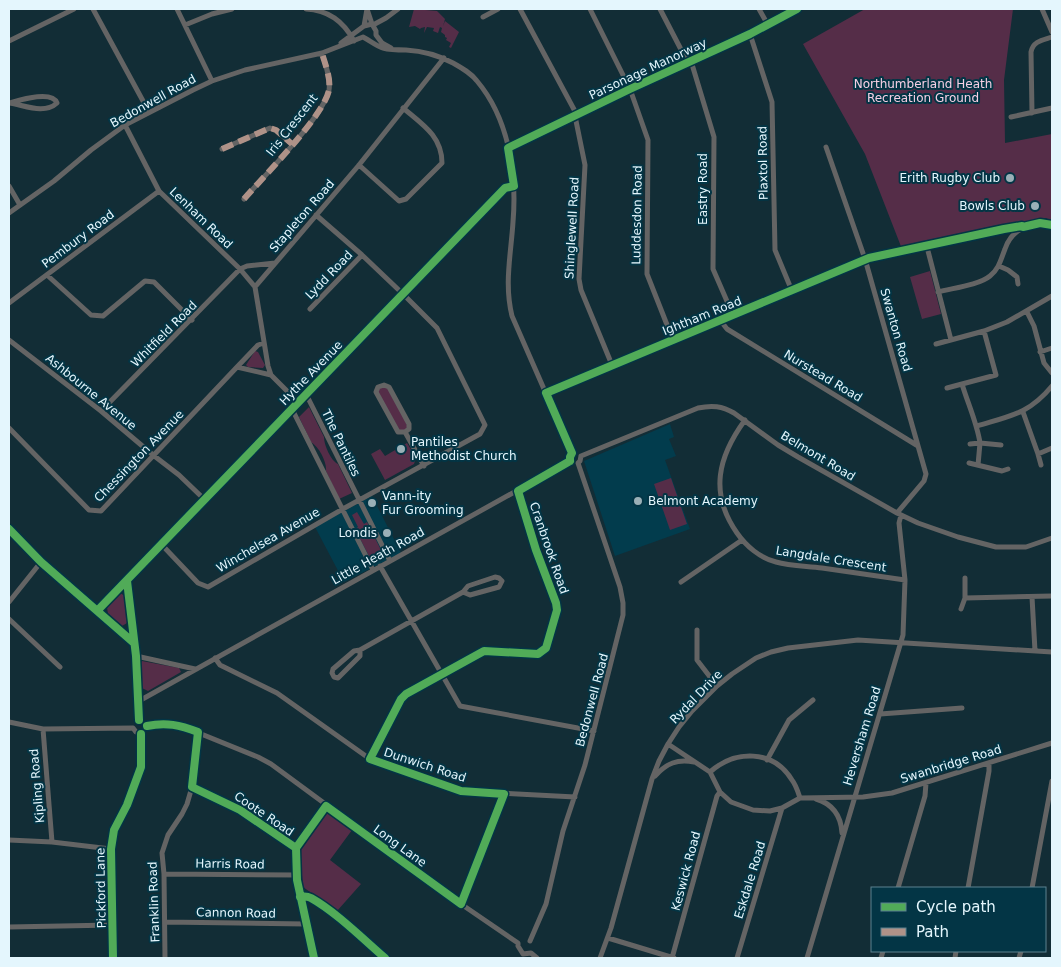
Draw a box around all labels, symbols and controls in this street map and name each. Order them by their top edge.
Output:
street label: Parsonage Manorway [587,36,709,102]
street label: Bedonwell Road [108,72,198,130]
park label: Northumberland Heath Recreation Ground [854,77,992,105]
street label: Iris Crescent [263,91,321,159]
street label: Plaxtol Road [755,126,771,200]
street label: Eastry Road [696,153,710,225]
street label: Luddesdon Road [629,165,645,265]
place label: Erith Rugby Club [900,171,1000,185]
marker: Erith Rugby Club [1004,172,1016,184]
street label: Stapleton Road [267,177,337,255]
street label: Shinglewell Road [562,177,582,279]
street label: Lenham Road [167,184,235,252]
place label: Bowls Club [959,199,1025,213]
marker: Bowls Club [1029,200,1041,212]
street label: Pembury Road [39,207,117,271]
street label: Lydd Road [302,248,356,302]
street label: Swanton Road [877,287,915,373]
street label: Ightham Road [660,294,744,338]
street label: Whitfield Road [128,298,200,370]
street label: Hythe Avenue [277,338,345,408]
street label: Nurstead Road [781,347,865,405]
street label: Ashbourne Avenue [43,351,139,433]
street label: The Pantiles [318,406,363,479]
street label: Chessington Avenue [91,407,187,505]
street label: Belmont Road [778,428,858,484]
place label: Pantiles Methodist Church [411,435,517,463]
marker: Pantiles Methodist Church [395,443,407,455]
place label: Vann-ity Fur Grooming [382,489,464,517]
place label: Belmont Academy [648,494,758,508]
marker: Belmont Academy [632,495,644,507]
marker: Vann-ity Fur Grooming [366,497,378,509]
street label: Cranbrook Road [527,500,571,596]
street label: Winchelsea Avenue [214,505,322,575]
street label: Little Heath Road [329,525,427,587]
place label: Londis [338,526,377,540]
marker: Londis [381,527,393,539]
street label: Langdale Crescent [775,543,888,575]
street label: Bedonwell Road [573,652,611,748]
street label: Rydal Drive [667,667,725,727]
street label: Heversham Road [840,685,884,787]
street label: Swanbridge Road [899,742,1003,786]
street label: Dunwich Road [382,745,468,785]
street label: Kipling Road [27,748,47,824]
street label: Coote Road [231,789,297,839]
street label: Long Lane [371,822,429,870]
street label: Keswick Road [669,830,703,912]
street label: Eskdale Road [732,840,768,920]
street label: Pickford Lane [93,848,109,928]
street label: Harris Road [195,856,265,872]
street label: Franklin Road [146,861,162,943]
legend [871,887,1046,952]
text: Cycle path [916,898,996,916]
street label: Cannon Road [196,905,276,921]
text: Path [916,923,949,941]

